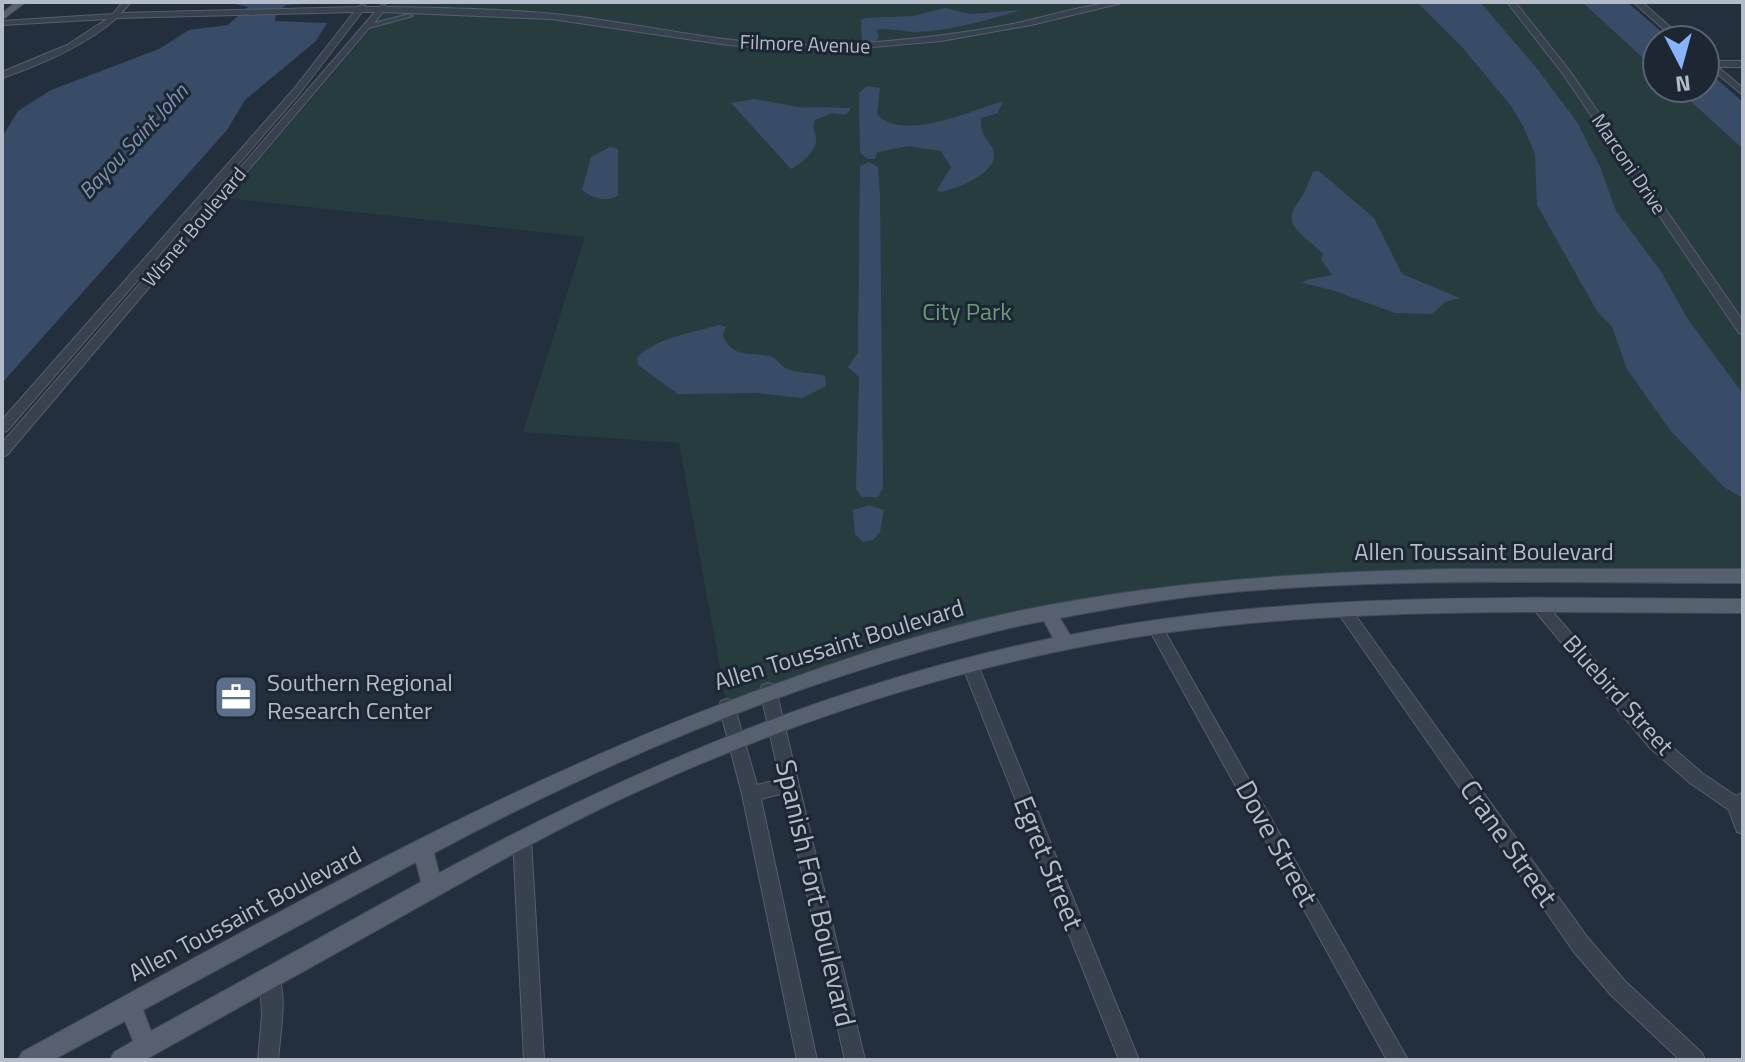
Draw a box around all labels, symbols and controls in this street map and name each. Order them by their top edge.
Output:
north arrow [1641,24,1721,104]
street label: Filmore Avenue [739,26,871,61]
text: N [1674,66,1692,102]
water label: Bayou Saint John [70,75,197,207]
street label: Marconi Drive [1584,107,1675,220]
street label: Wisner Boulevard [134,160,253,293]
park label: City Park [922,293,1012,329]
street label: Allen Toussaint Boulevard [1354,533,1614,569]
street label: Allen Toussaint Boulevard [709,589,968,699]
street label: Bluebird Street [1555,626,1683,763]
place label: Southern Regional Research Center [267,664,453,728]
office icon: Southern Regional Research Center [212,673,260,721]
street label: Spanish Fort Boulevard [765,755,868,1031]
street label: Crane Street [1450,770,1569,915]
street label: Dove Street [1225,772,1330,914]
street label: Egret Street [1003,789,1096,936]
street label: Allen Toussaint Boulevard [122,836,368,990]

